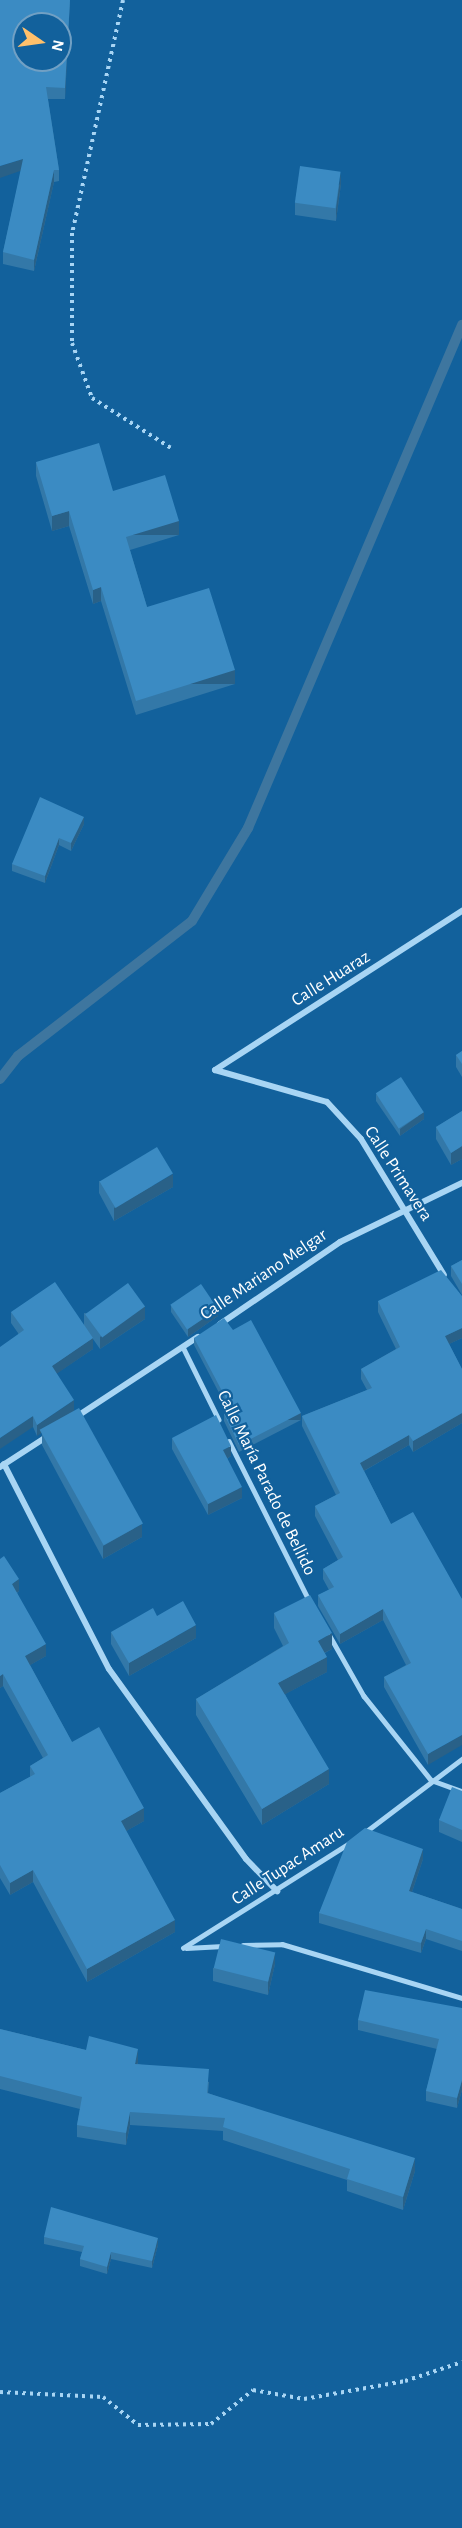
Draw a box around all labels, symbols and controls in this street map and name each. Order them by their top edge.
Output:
north arrow [12,12,72,72]
text: N [49,38,67,53]
street label: Calle Huaraz [288,946,374,1012]
street label: Calle Primavera [359,1122,437,1226]
street label: Calle Mariano Melgar [196,1225,332,1325]
street label: Calle María Parado de Bellido [212,1387,320,1579]
street label: Calle Tupac Amaru [228,1822,348,1910]

